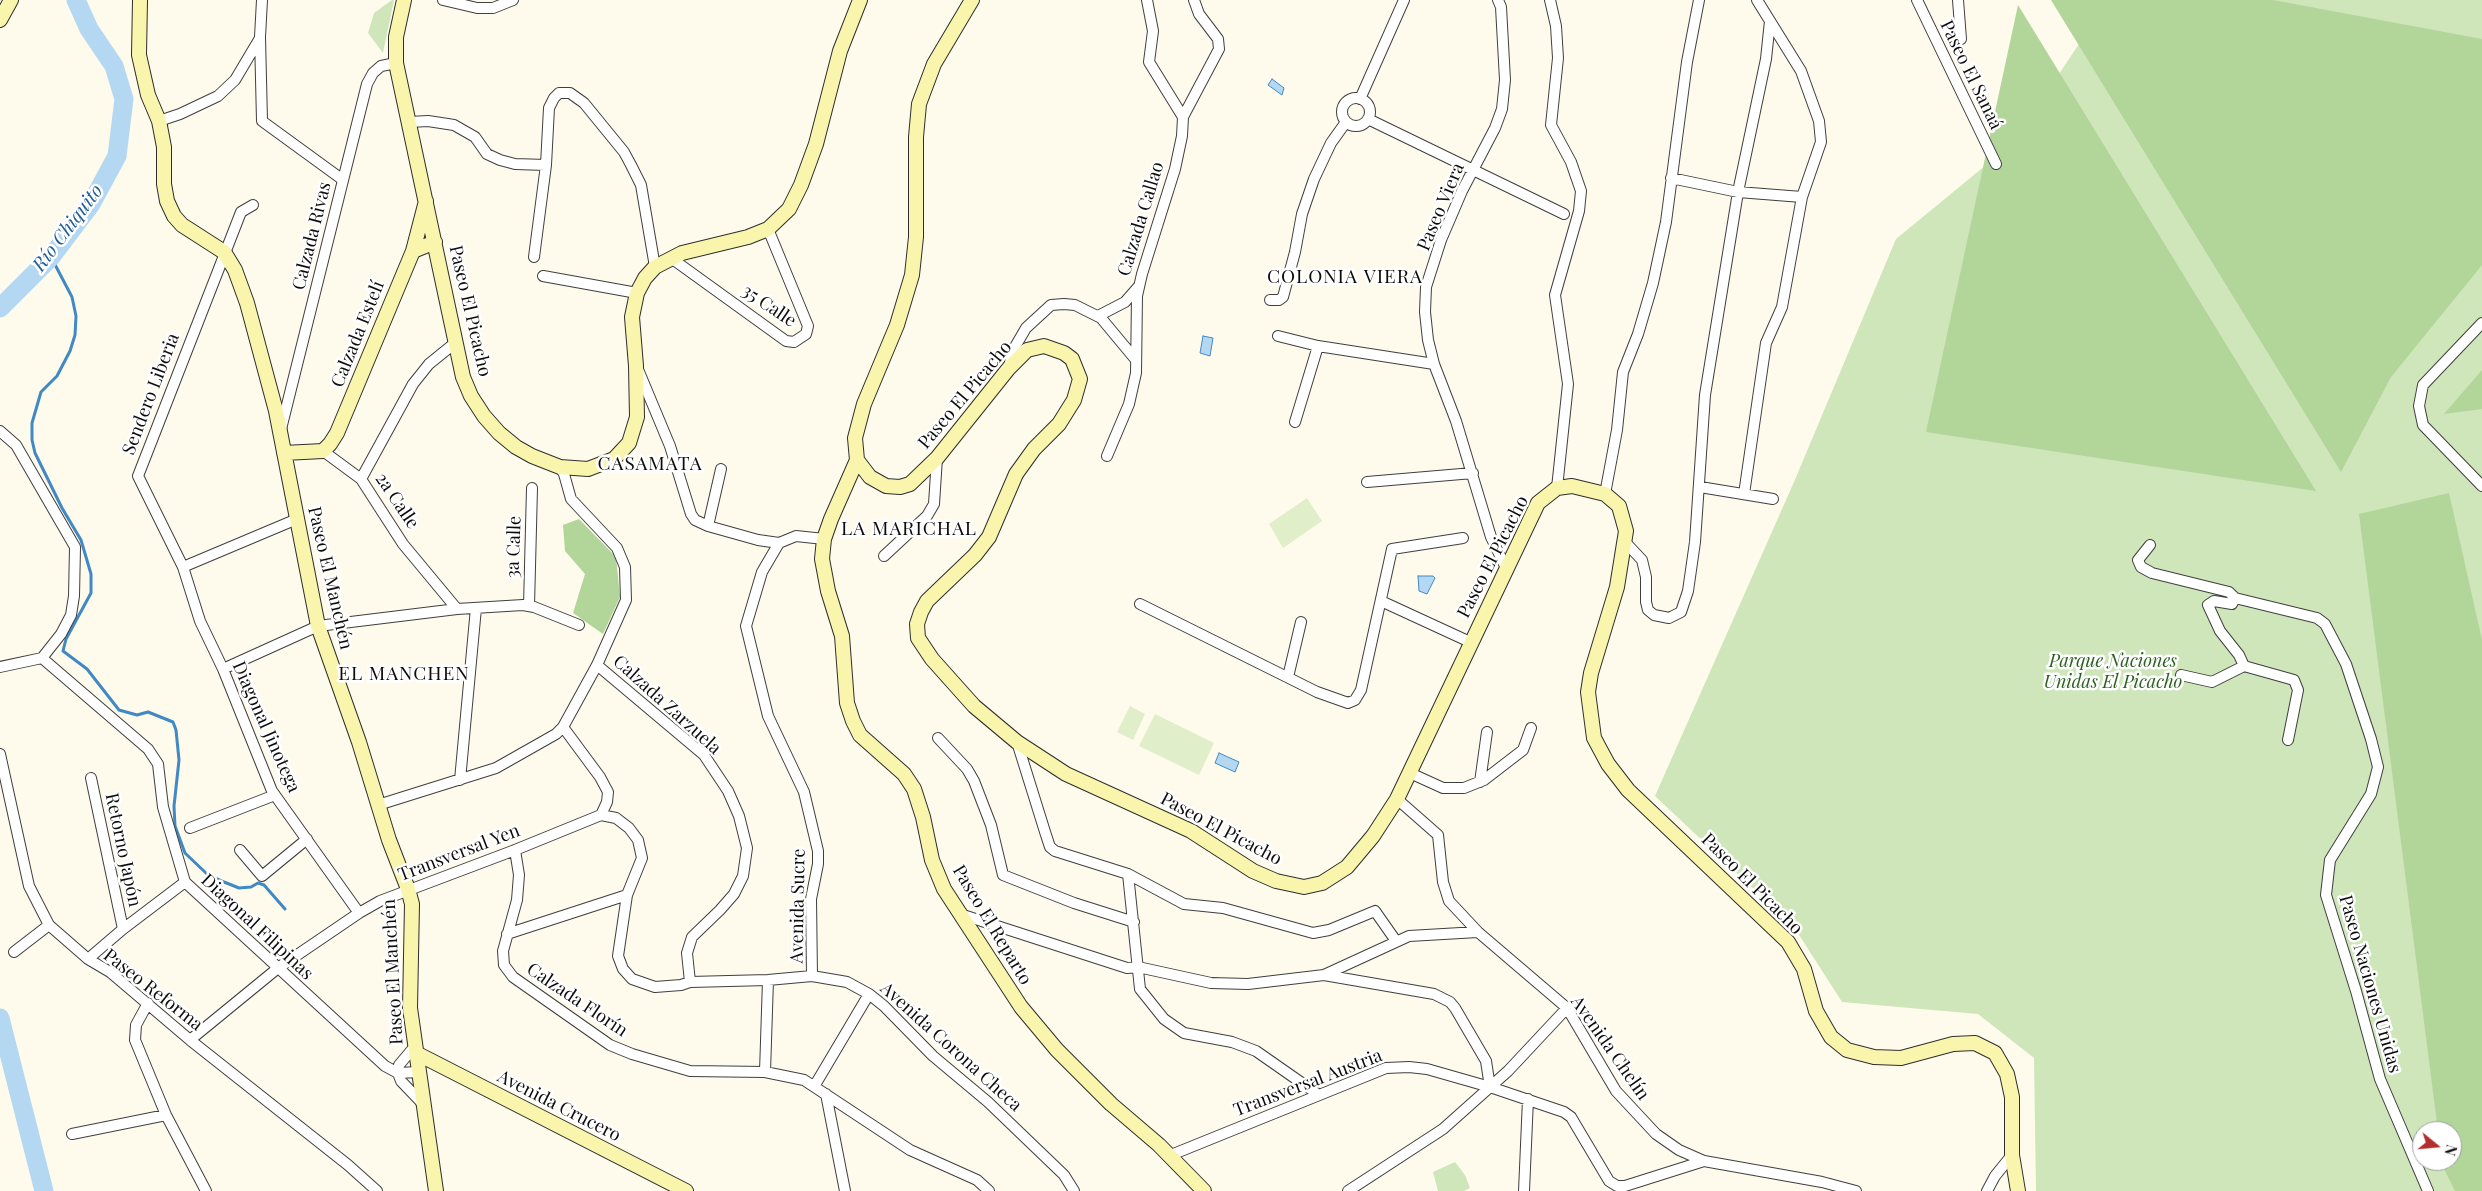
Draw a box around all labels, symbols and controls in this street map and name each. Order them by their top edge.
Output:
street label: Paseo El Sanaá [1935,17,2007,133]
street label: Calzada Callao [1113,159,1169,279]
street label: Paseo Viera [1413,160,1469,254]
water label: Río Chiquito [28,180,108,276]
street label: Calzada Rivas [288,180,336,292]
street label: Paseo El Picacho [444,243,496,379]
district label: COLONIA VIERA [1265,266,1425,288]
street label: Calzada Estelí [327,278,389,390]
street label: 35 Calle [738,280,800,332]
street label: Sendero Liberia [118,330,184,458]
street label: Paseo El Picacho [914,337,1016,453]
district label: CASAMATA [596,453,704,475]
street label: 2a Calle [371,469,423,533]
street label: Paseo El Picacho [1453,492,1533,622]
street label: Paseo El Manchén [303,504,357,652]
street label: 3a Calle [502,516,526,578]
district label: LA MARICHAL [840,518,978,540]
park label: Parque Naciones Unidas El Picacho [2044,650,2182,692]
street label: Calzada Zarzuela [609,651,725,759]
street label: Diagonal Jinotega [227,658,305,796]
district label: EL MANCHEN [337,663,471,685]
street label: Paseo El Picacho [1157,788,1285,870]
street label: Retorno Japón [100,791,146,909]
street label: Transversal Yen [395,820,523,886]
street label: Paseo El Picacho [1697,829,1807,939]
street label: Avenida Sucre [786,848,810,964]
street label: Paseo El Reparto [948,861,1036,989]
street label: Diagonal Filipinas [197,870,317,984]
street label: Paseo Naciones Unidas [2334,893,2406,1075]
street label: Paseo El Manchén [378,899,408,1045]
street label: Paseo Reforma [99,945,207,1035]
street label: Calzada Florín [522,958,632,1042]
street label: Avenida Corona Checa [876,978,1026,1116]
street label: Avenida Chelín [1566,992,1654,1104]
street label: Transversal Austria [1231,1045,1385,1121]
street label: Avenida Crucero [494,1066,624,1146]
north arrow [2412,1121,2462,1171]
text: N [2440,1143,2461,1158]

